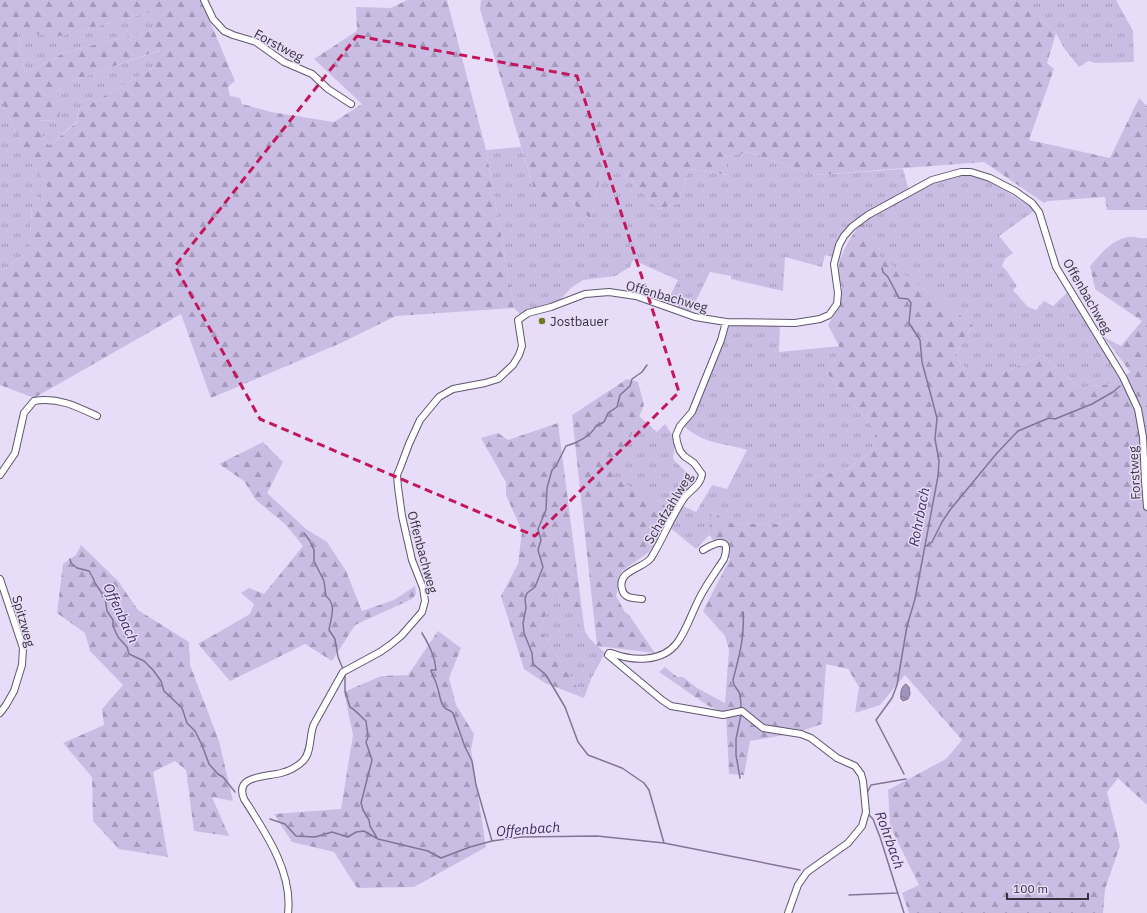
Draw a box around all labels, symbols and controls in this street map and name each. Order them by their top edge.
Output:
street label: Forstweg [251,25,307,66]
street label: Offenbachweg [1059,255,1116,337]
street label: Offenbachweg [624,277,710,316]
place label: Jostbauer [550,313,609,330]
marker: Jostbauer [537,316,547,326]
street label: Forstweg [1125,446,1144,500]
street label: Schafzahlweg [640,469,696,547]
water label: Rohrbach [904,486,934,548]
street label: Offenbachweg [403,509,442,595]
water label: Offenbach [99,580,143,646]
street label: Spitzweg [8,593,39,649]
water label: Rohrbach [871,809,909,871]
water label: Offenbach [495,818,561,840]
scale bar [1007,875,1088,901]
text: 100 m [1013,881,1048,896]

